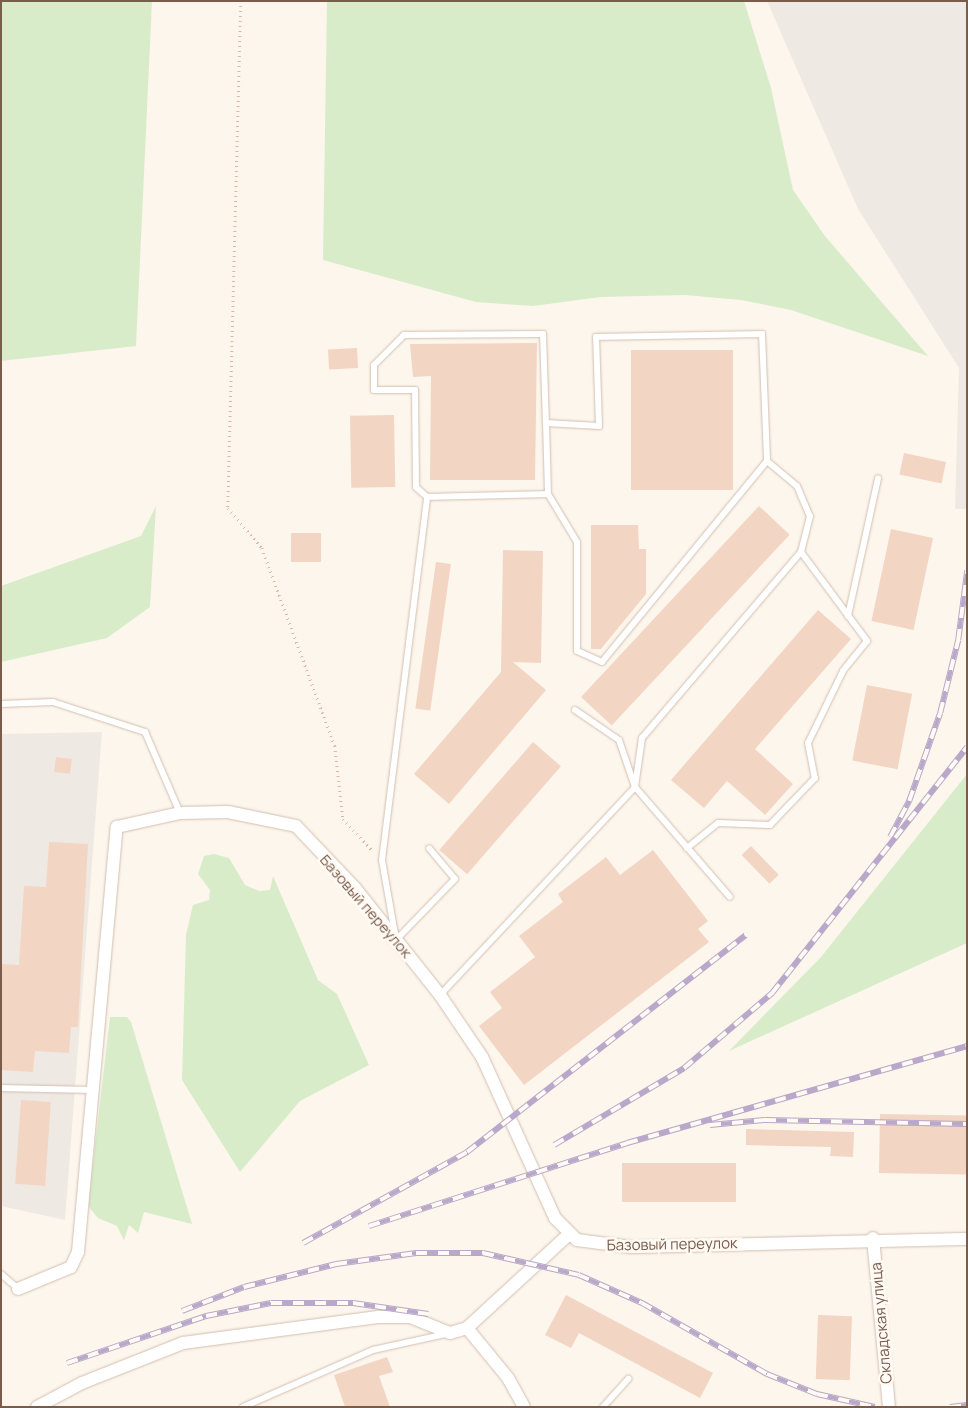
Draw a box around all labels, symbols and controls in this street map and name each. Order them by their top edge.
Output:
street label: Базовый переулок [316,851,416,961]
street label: Базовый переулок [606,1234,738,1254]
street label: Складская улица [867,1262,895,1384]

